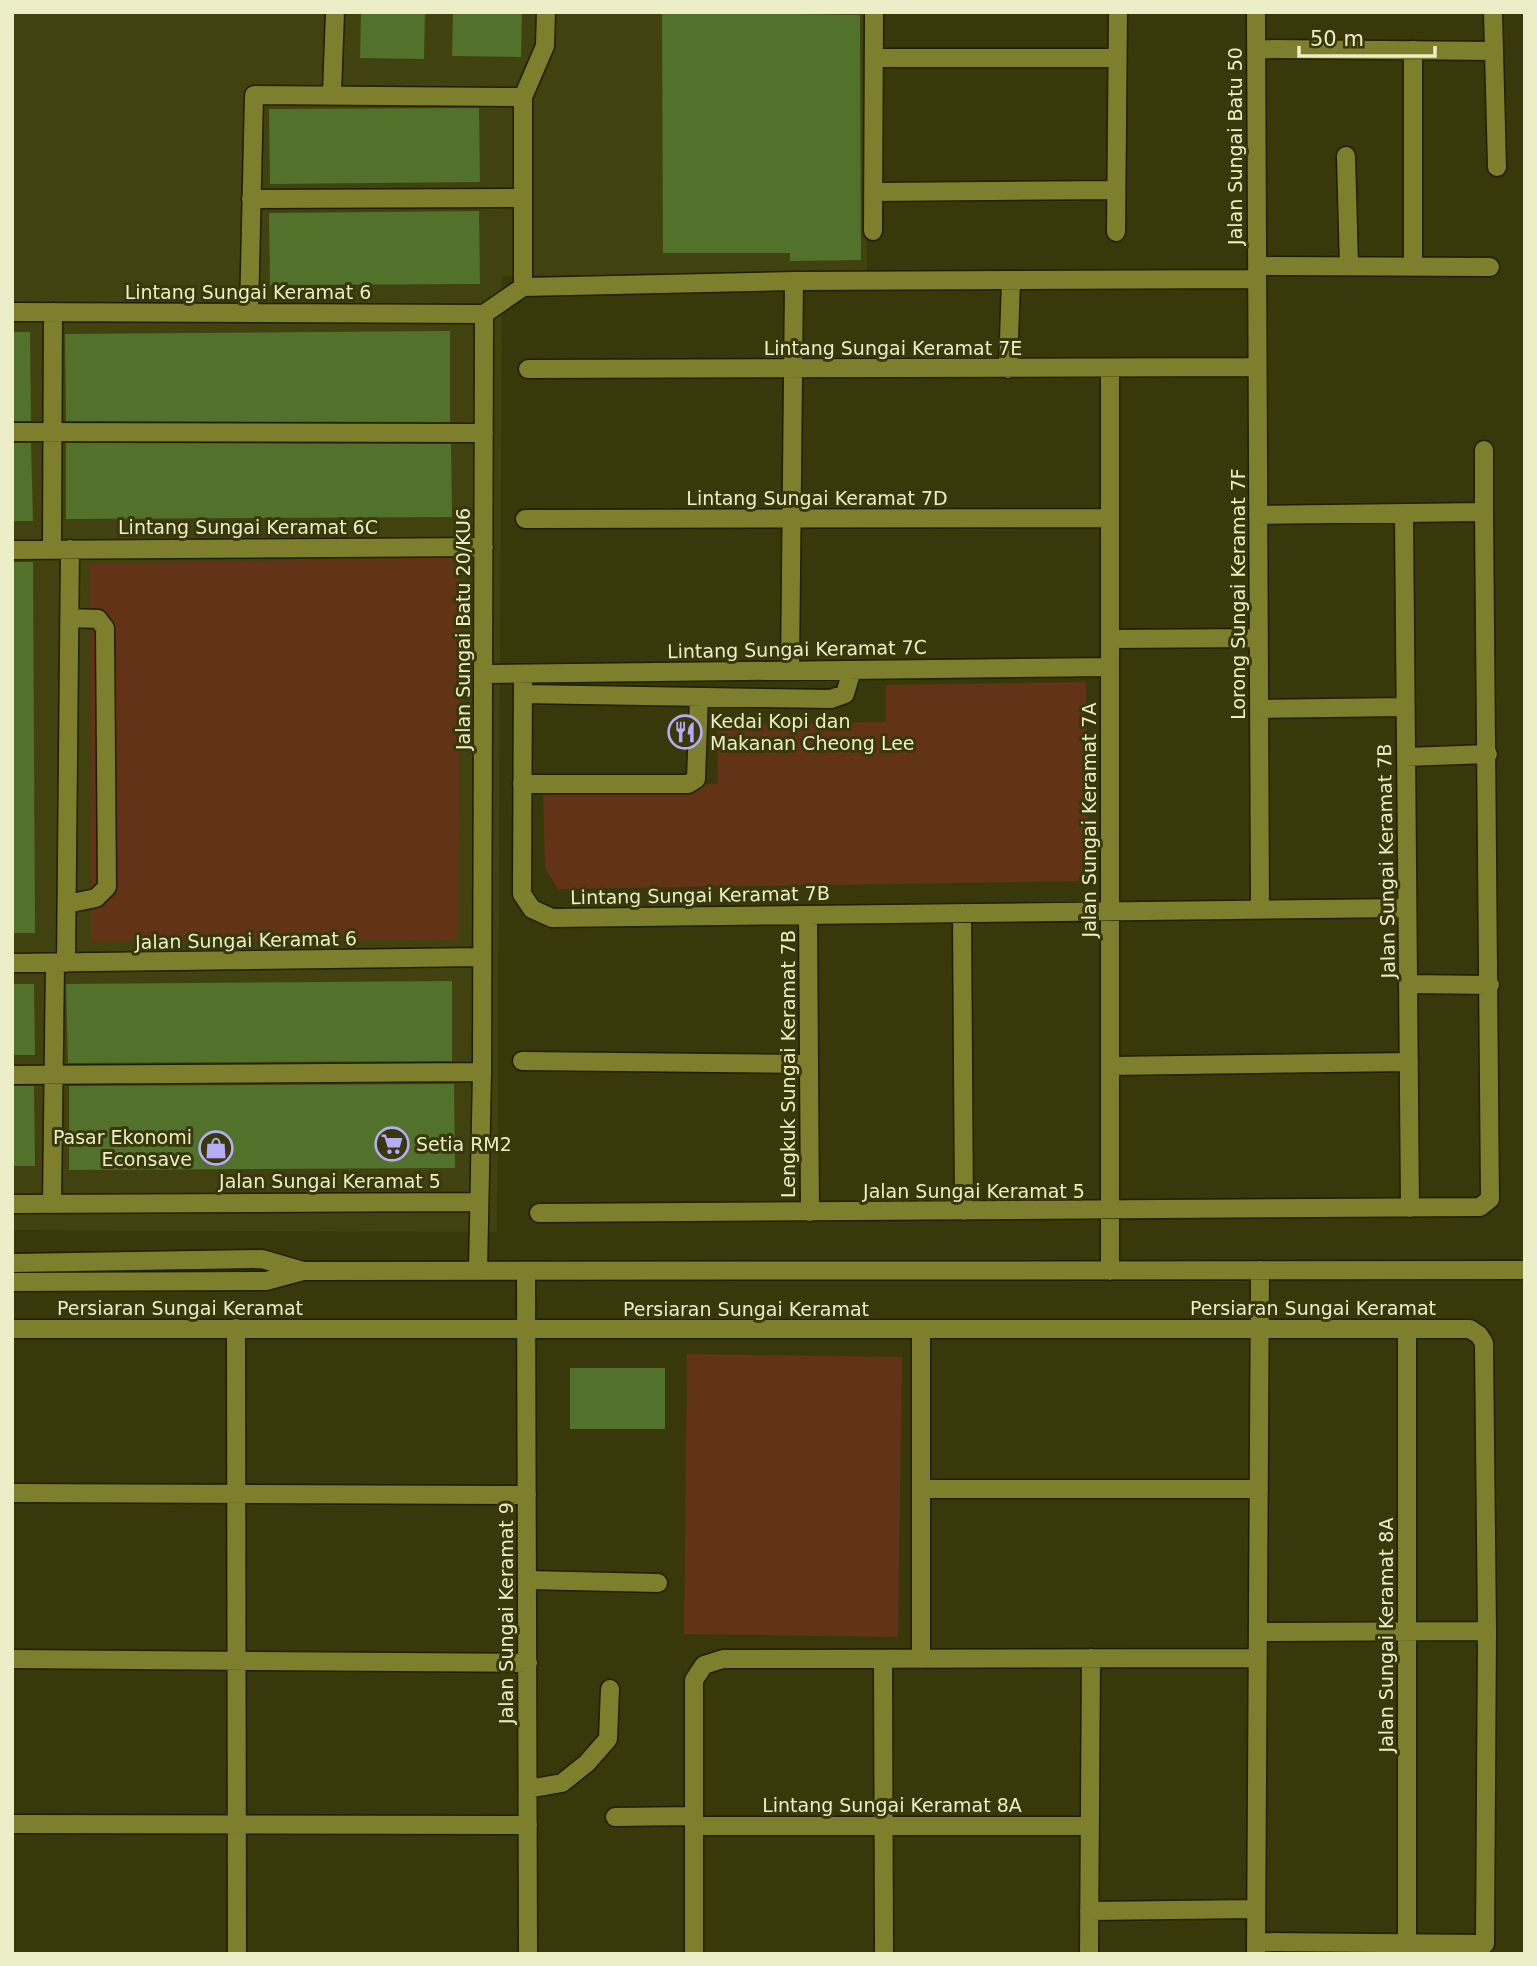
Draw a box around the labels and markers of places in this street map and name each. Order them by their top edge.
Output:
place label: Kedai Kopi dan Makanan Cheong Lee [710,710,915,754]
restaurant icon: Kedai Kopi dan Makanan Cheong Lee [666,713,704,751]
supermarket icon: Setia RM2 [373,1125,411,1163]
place label: Pasar Ekonomi Econsave [53,1126,192,1170]
shop icon: Pasar Ekonomi Econsave [197,1129,235,1167]
place label: Setia RM2 [416,1133,512,1155]

